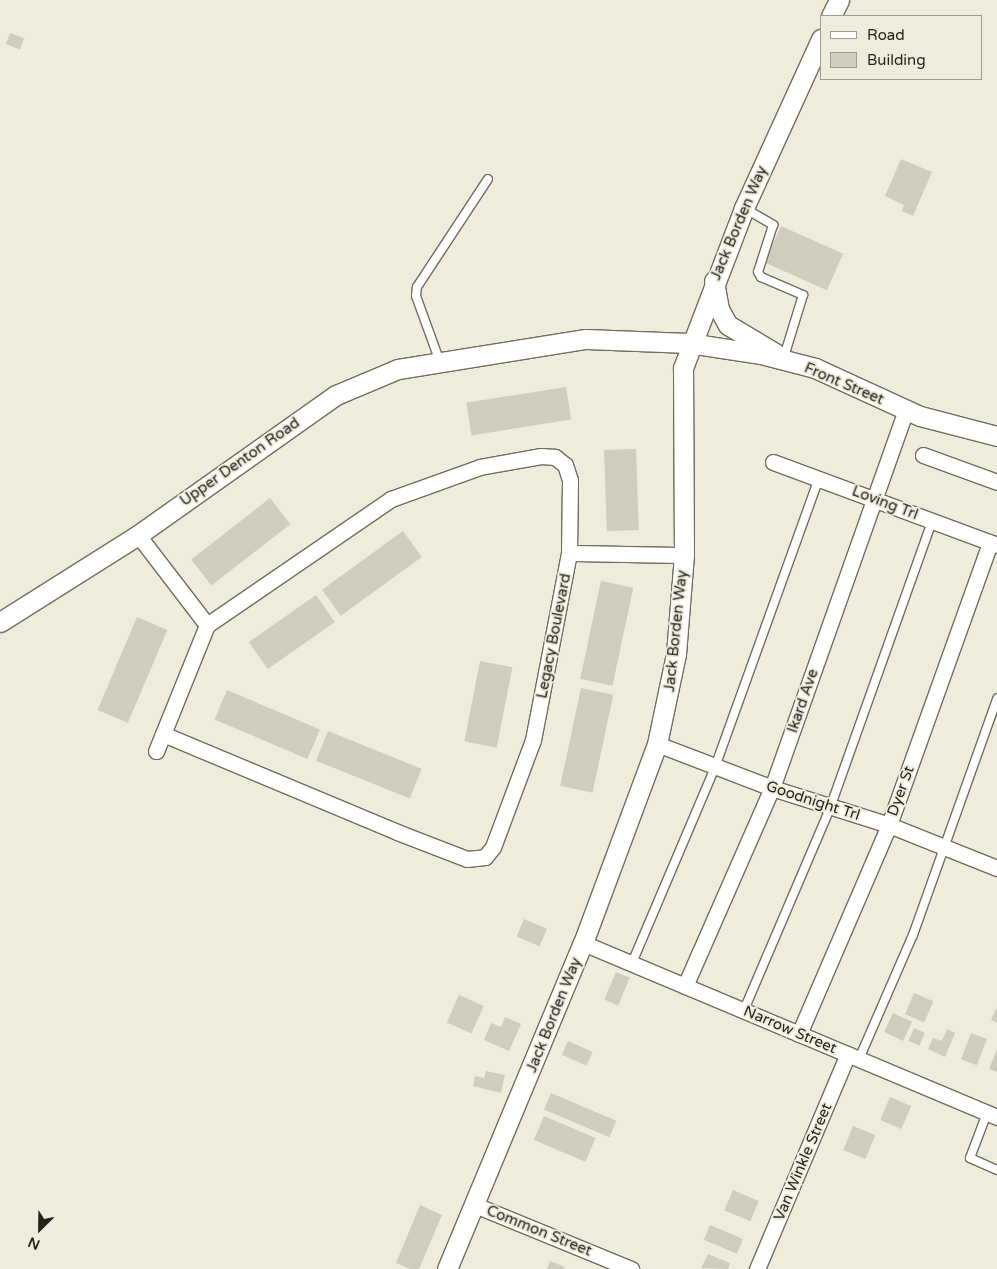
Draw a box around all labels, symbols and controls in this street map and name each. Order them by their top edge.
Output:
legend [820,15,982,80]
text: Road [867,26,905,44]
text: Building [867,51,926,69]
street label: Jack Borden Way [707,163,771,283]
street label: Front Street [801,359,887,409]
street label: Upper Denton Road [177,414,303,510]
street label: Loving Trl [849,482,921,524]
street label: Jack Borden Way [661,569,691,693]
street label: Legacy Boulevard [533,572,575,700]
street label: Ikard Ave [784,667,822,735]
street label: Dyer St [884,763,918,819]
street label: Goodnight Trl [764,777,862,825]
street label: Jack Borden Way [523,955,585,1075]
street label: Narrow Street [741,1002,839,1058]
street label: Van Winkle Street [770,1100,836,1224]
street label: Common Street [484,1202,594,1260]
north arrow [15,1204,65,1254]
text: N [25,1233,42,1253]

